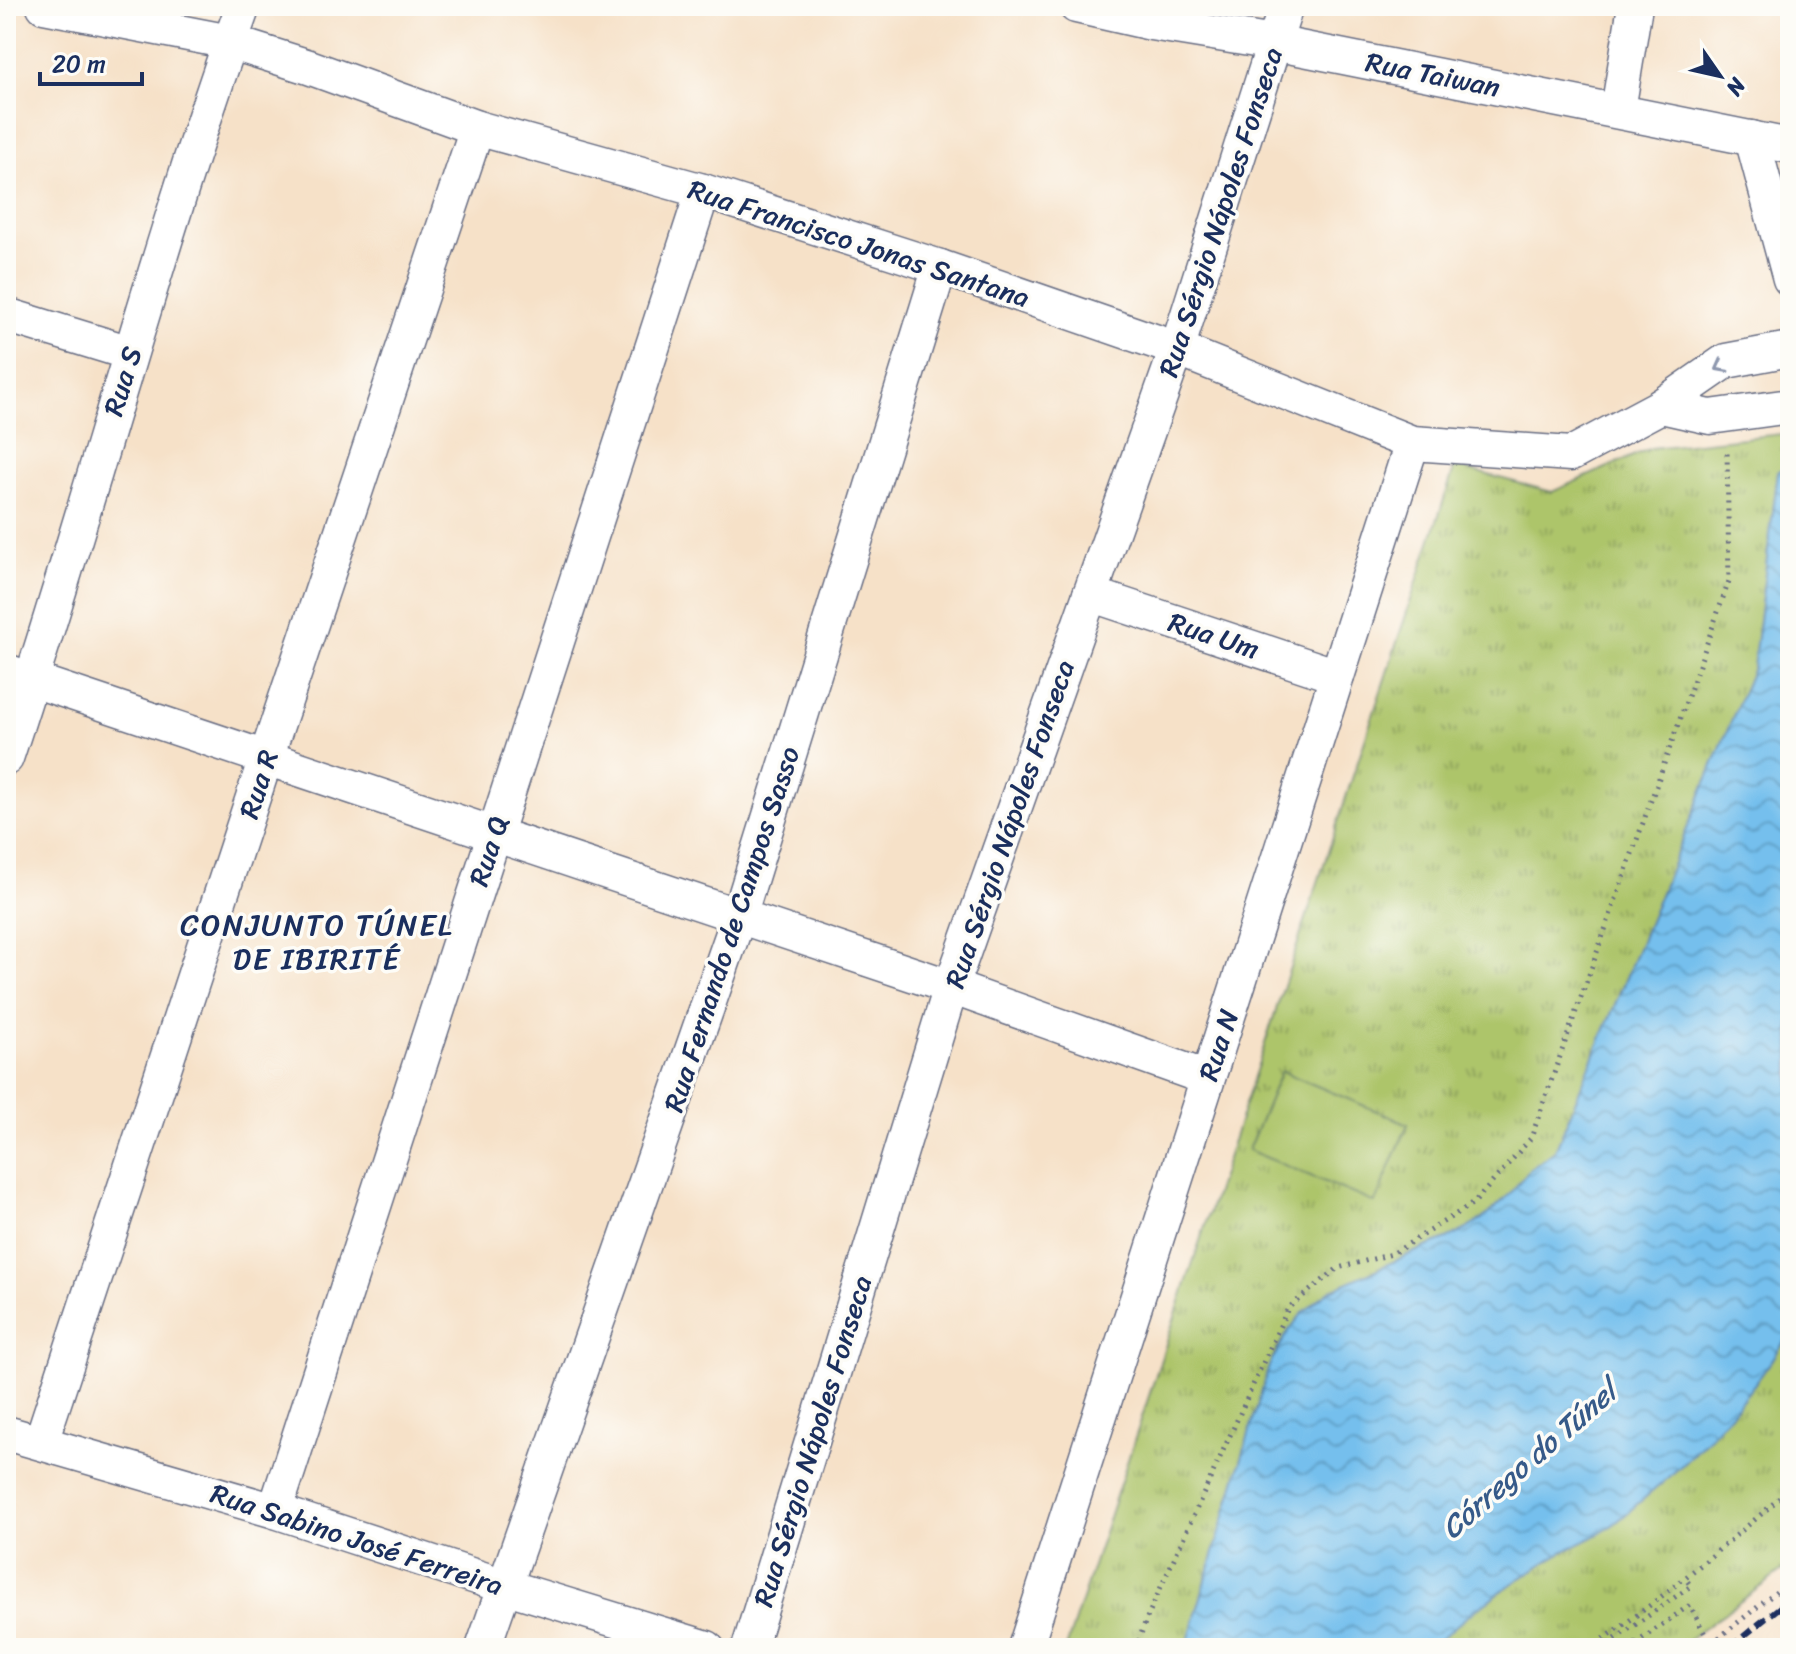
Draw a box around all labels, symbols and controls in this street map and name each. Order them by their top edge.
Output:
scale bar [40,36,142,86]
north arrow [1680,36,1760,116]
street label: Rua Taiwan [1361,37,1504,112]
street label: Rua Sérgio Nápoles Fonseca [1144,41,1297,383]
text: 20 m [52,43,106,85]
text: N [1715,69,1757,105]
street label: Rua Francisco Jonas Santana [682,165,1036,322]
street label: Rua S [89,340,156,422]
one-way arrow [1715,357,1729,372]
street label: Rua Um [1162,598,1266,673]
street label: Rua Sérgio Nápoles Fonseca [930,653,1089,995]
street label: Rua Fernando de Campos Sasso [649,740,814,1118]
street label: Rua R [224,743,293,825]
street label: Rua Q [454,810,523,893]
district label: CONJUNTO TÚNEL DE IBIRITÉ [180,898,454,986]
street label: Rua N [1184,1003,1253,1087]
street label: Rua Sérgio Nápoles Fonseca [739,1269,886,1613]
water label: Córrego do Túnel [1428,1363,1635,1553]
street label: Rua Sabino José Ferreira [204,1469,509,1610]

